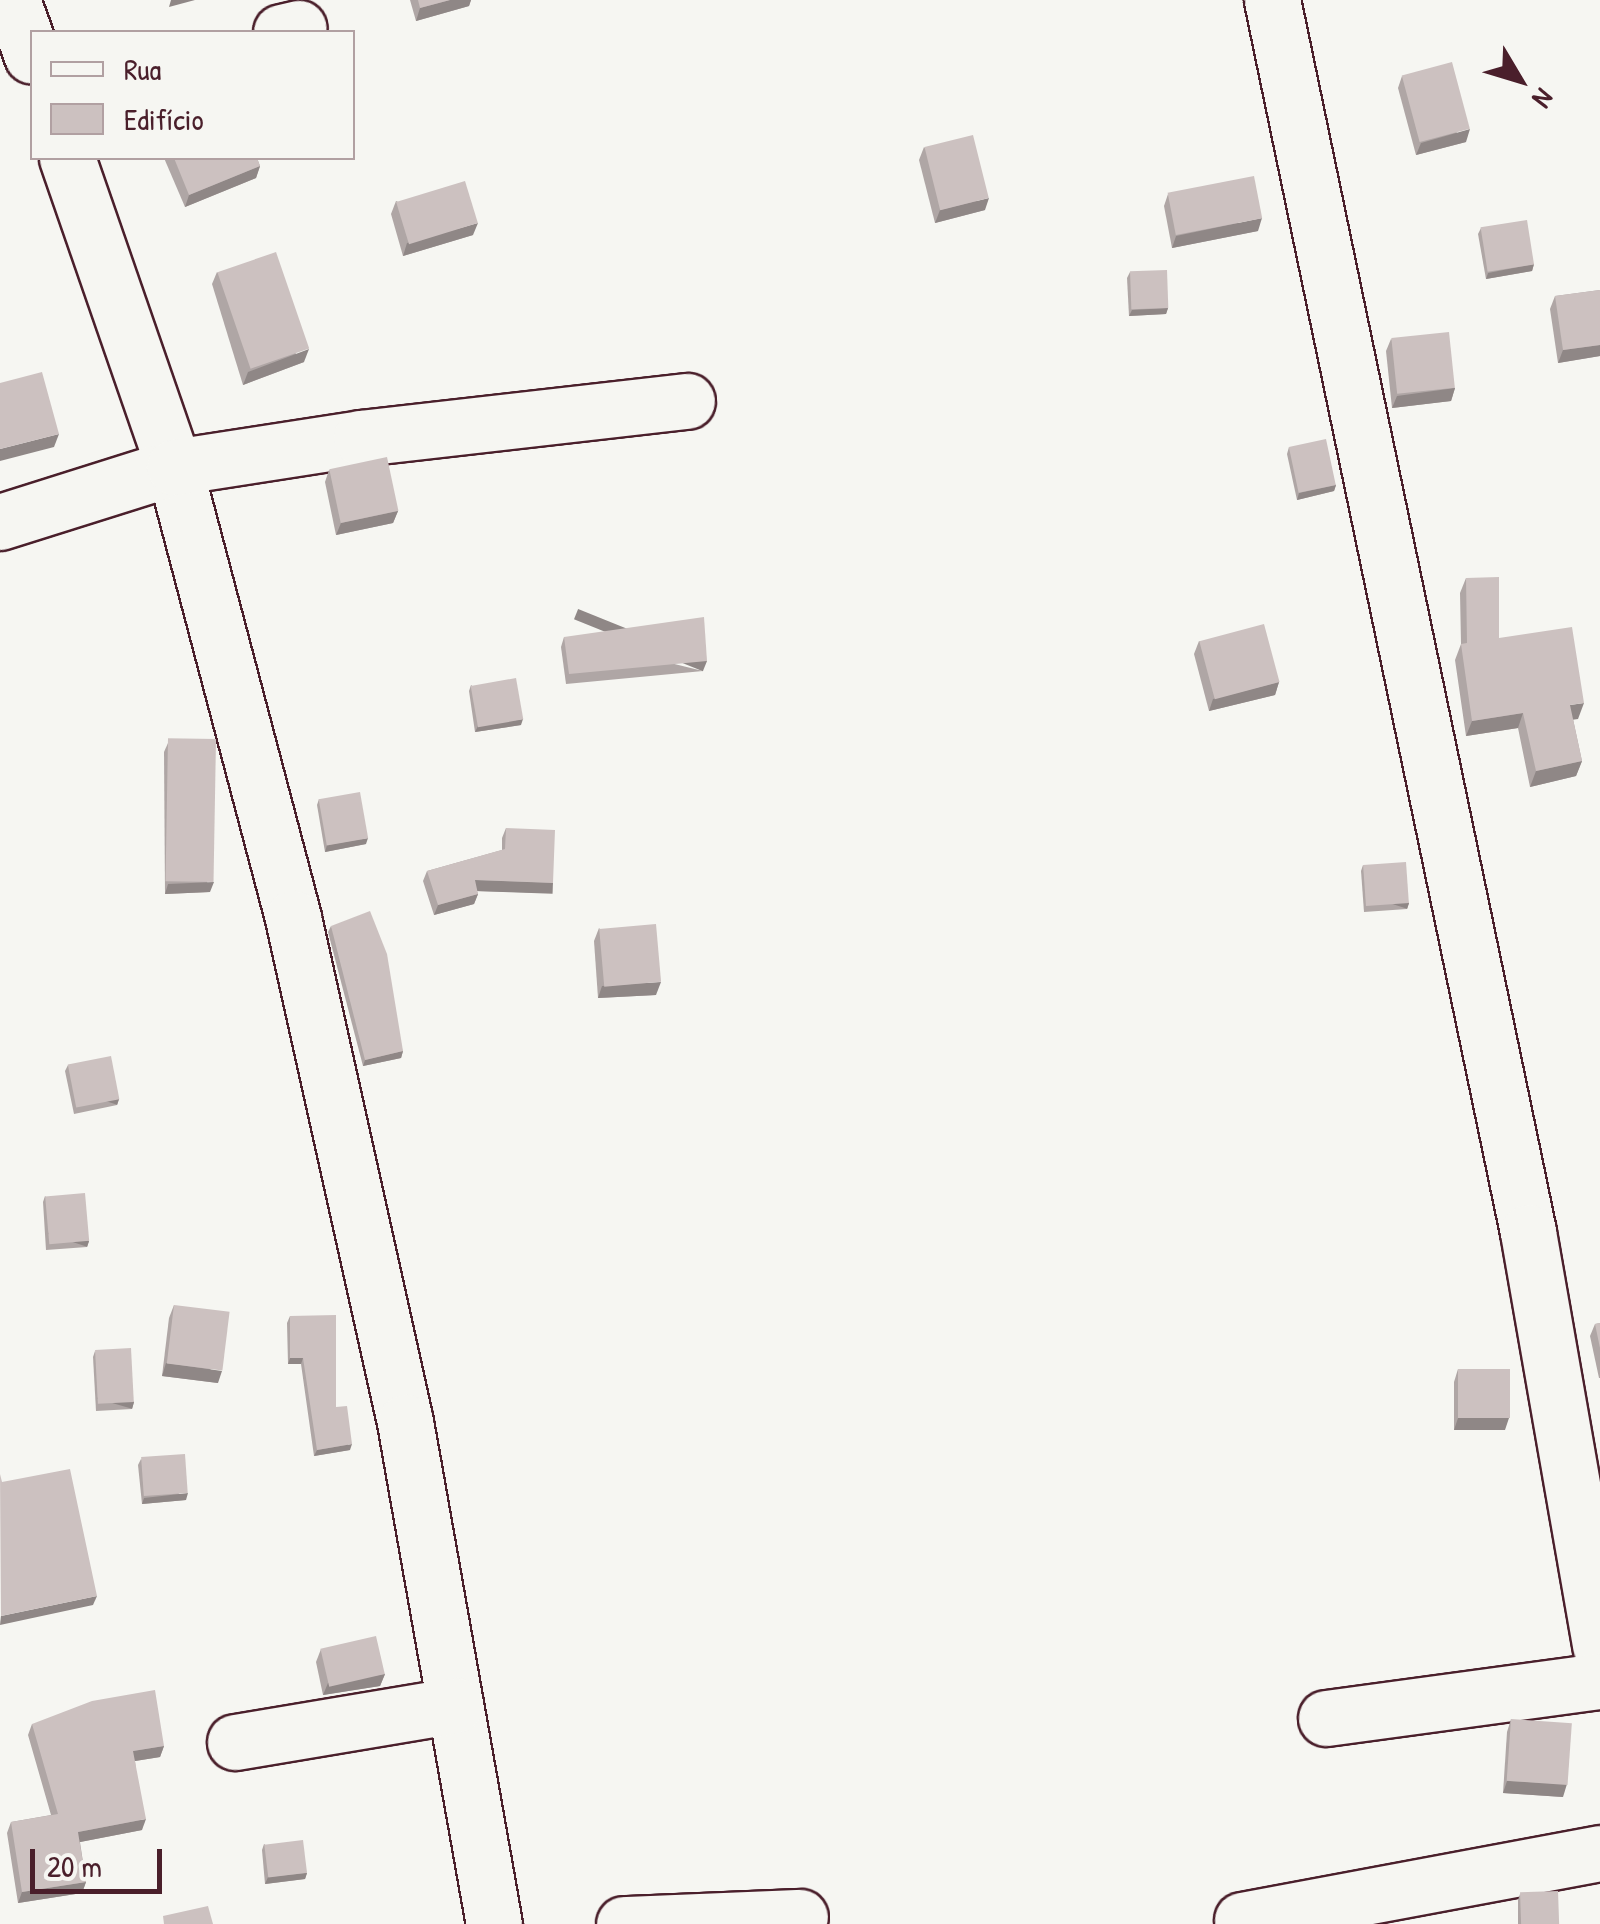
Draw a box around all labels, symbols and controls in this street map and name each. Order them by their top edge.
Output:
legend [30,30,355,160]
north arrow [1470,30,1570,130]
text: Rua [124,49,161,89]
text: N [1524,81,1563,116]
text: Edifício [124,99,204,139]
scale bar [35,1829,168,1891]
text: 20 m [47,1846,102,1886]

